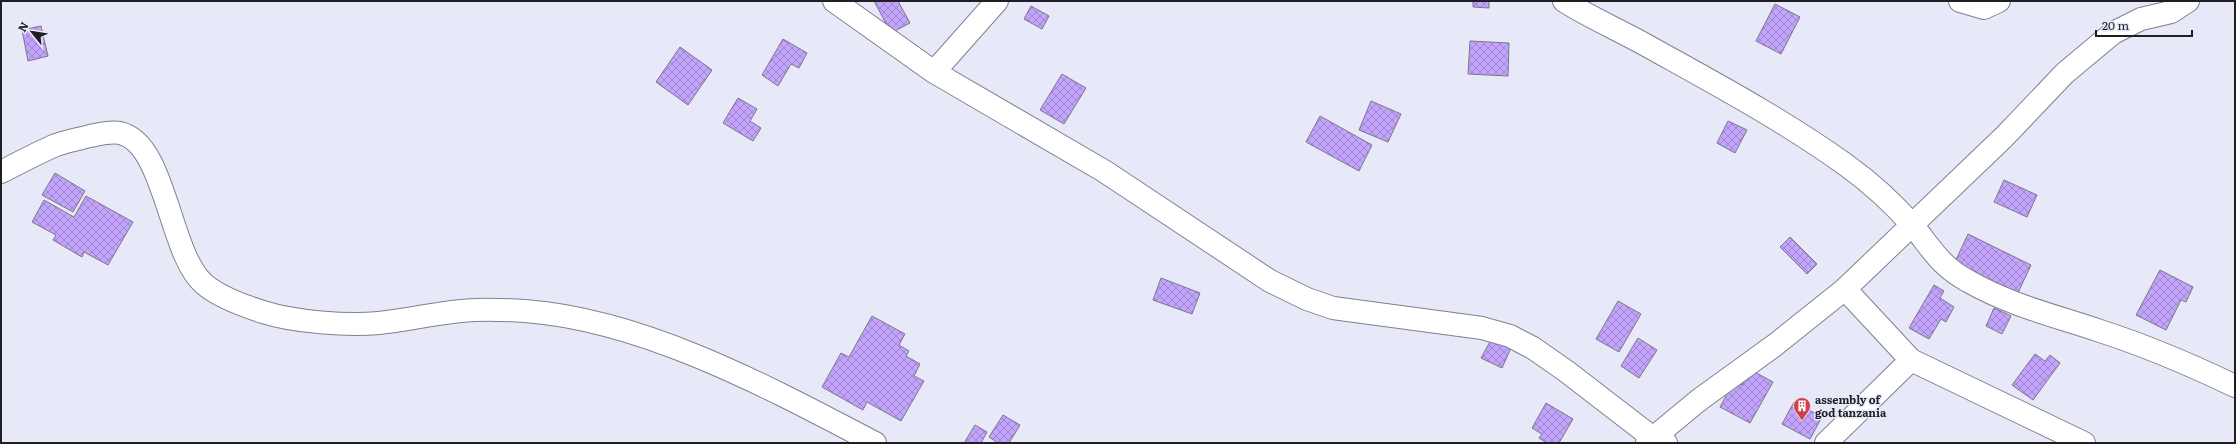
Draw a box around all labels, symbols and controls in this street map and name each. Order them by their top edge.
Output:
north arrow [12,12,52,52]
scale bar [2096,12,2192,38]
text: 20 m [2102,16,2129,34]
text: N [13,19,32,34]
place label: assembly of god tanzania [1815,391,1887,420]
building icon: assembly of god tanzania [1792,396,1812,421]

